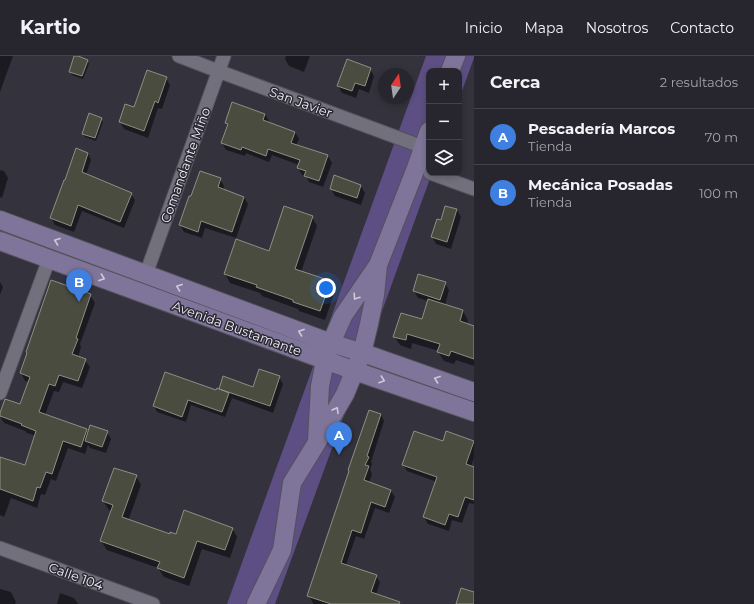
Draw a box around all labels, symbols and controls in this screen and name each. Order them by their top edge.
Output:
text: Kartio [20,16,80,39]
text: Inicio [465,19,502,37]
text: Mapa [524,19,564,37]
text: Nosotros [586,19,648,37]
text: Contacto [670,19,734,37]
north arrow [378,68,414,104]
map controls [426,68,462,176]
button: + [426,68,462,104]
text: Cerca [490,72,540,92]
text: 2 resultados [660,74,738,90]
street label: San Javier [267,83,335,121]
button: − [426,104,462,140]
street label: Comandante Miño [157,105,213,225]
text: Pescadería Marcos [528,119,675,138]
text: A [498,129,508,145]
text: 70 m [705,129,738,145]
text: Tienda [528,138,572,154]
button: layers [426,140,462,176]
text: Mecánica Posadas [528,175,673,194]
text: B [498,185,508,201]
text: 100 m [699,185,738,201]
text: Tienda [528,194,572,210]
one-way arrow [54,238,61,246]
pin: B [66,269,92,302]
one-way arrow [99,274,106,282]
your location [316,278,336,298]
one-way arrow [176,283,183,291]
one-way arrow [353,293,361,300]
street label: Avenida Bustamante [170,297,304,359]
one-way arrow [298,328,305,336]
one-way arrow [434,375,441,384]
one-way arrow [379,376,386,384]
one-way arrow [331,407,338,414]
pin: A [326,422,352,455]
street label: Calle 104 [47,559,106,593]

